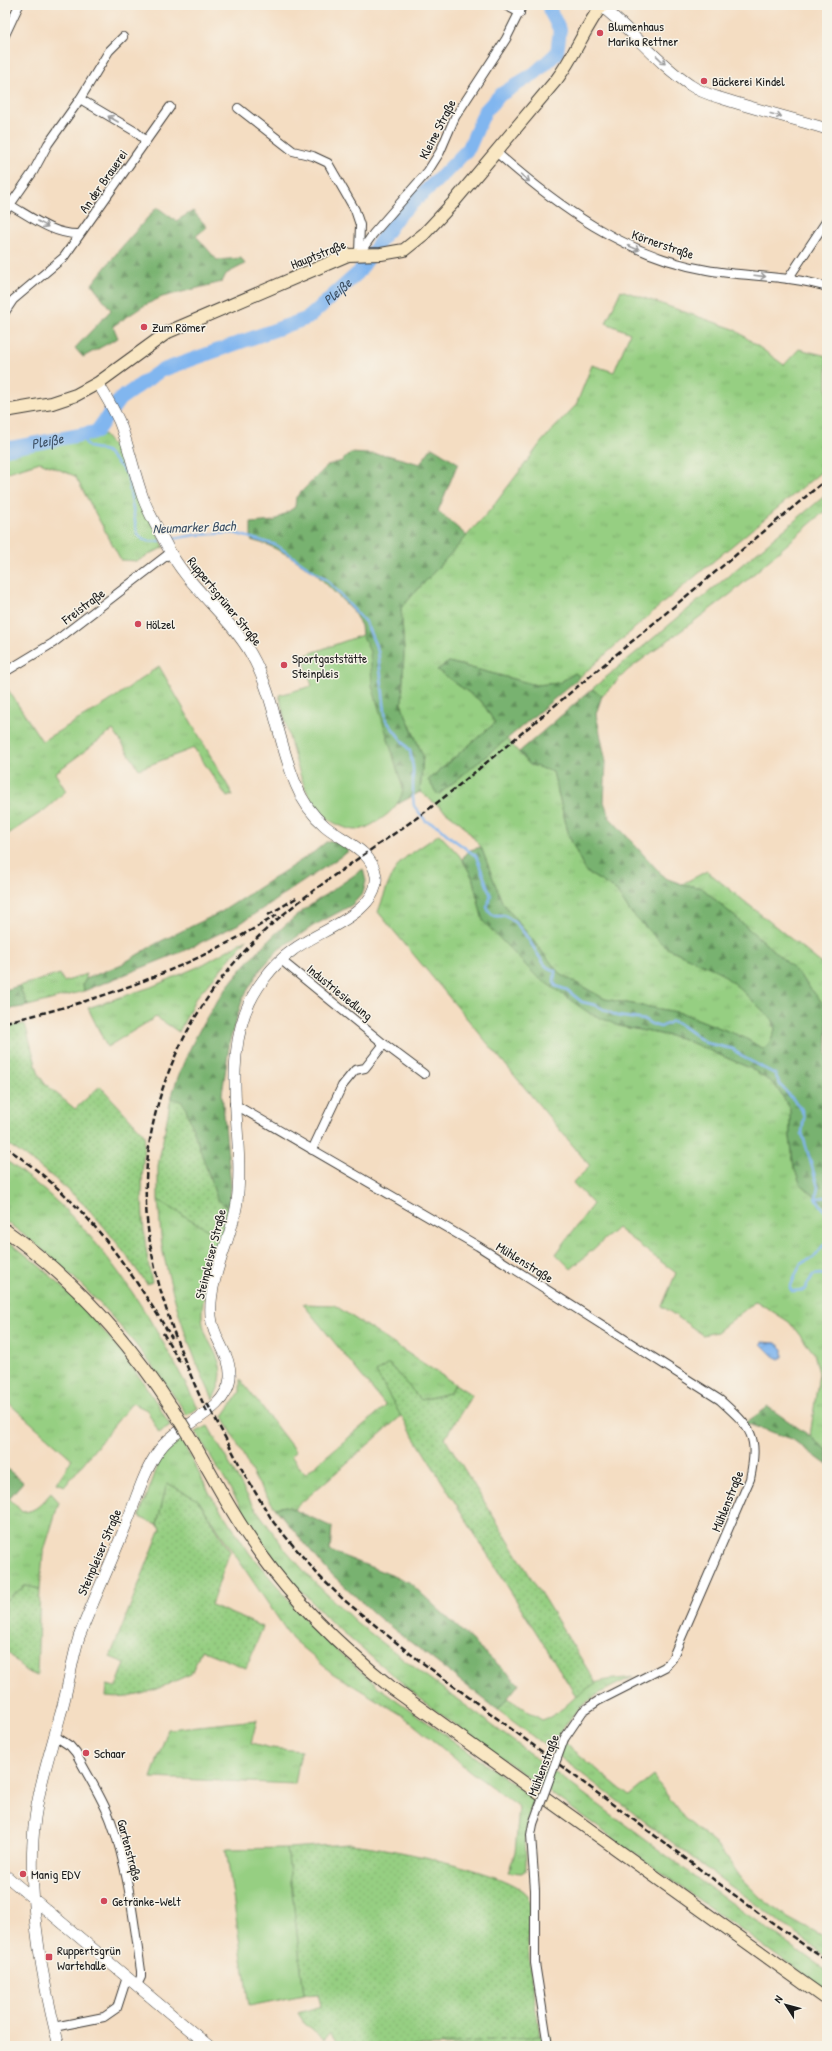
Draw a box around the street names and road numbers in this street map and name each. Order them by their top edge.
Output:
street label: Kleine Straße [414,96,460,162]
street label: An der Brauerei [75,146,131,216]
street label: Körnerstraße [629,225,697,263]
street label: Hauptstraße [288,235,348,273]
street label: Ruppertsgrüner Straße [184,553,266,649]
street label: Freistraße [57,584,108,629]
street label: Industriesiedlung [303,960,377,1024]
street label: Steinpleiser Straße [190,1207,230,1301]
street label: Mühlenstraße [493,1237,557,1287]
street label: Mühlenstraße [707,1468,747,1534]
street label: Steinpleiser Straße [73,1506,125,1598]
street label: Mühlenstraße [523,1732,563,1798]
street label: Gartenstraße [113,1817,147,1883]

